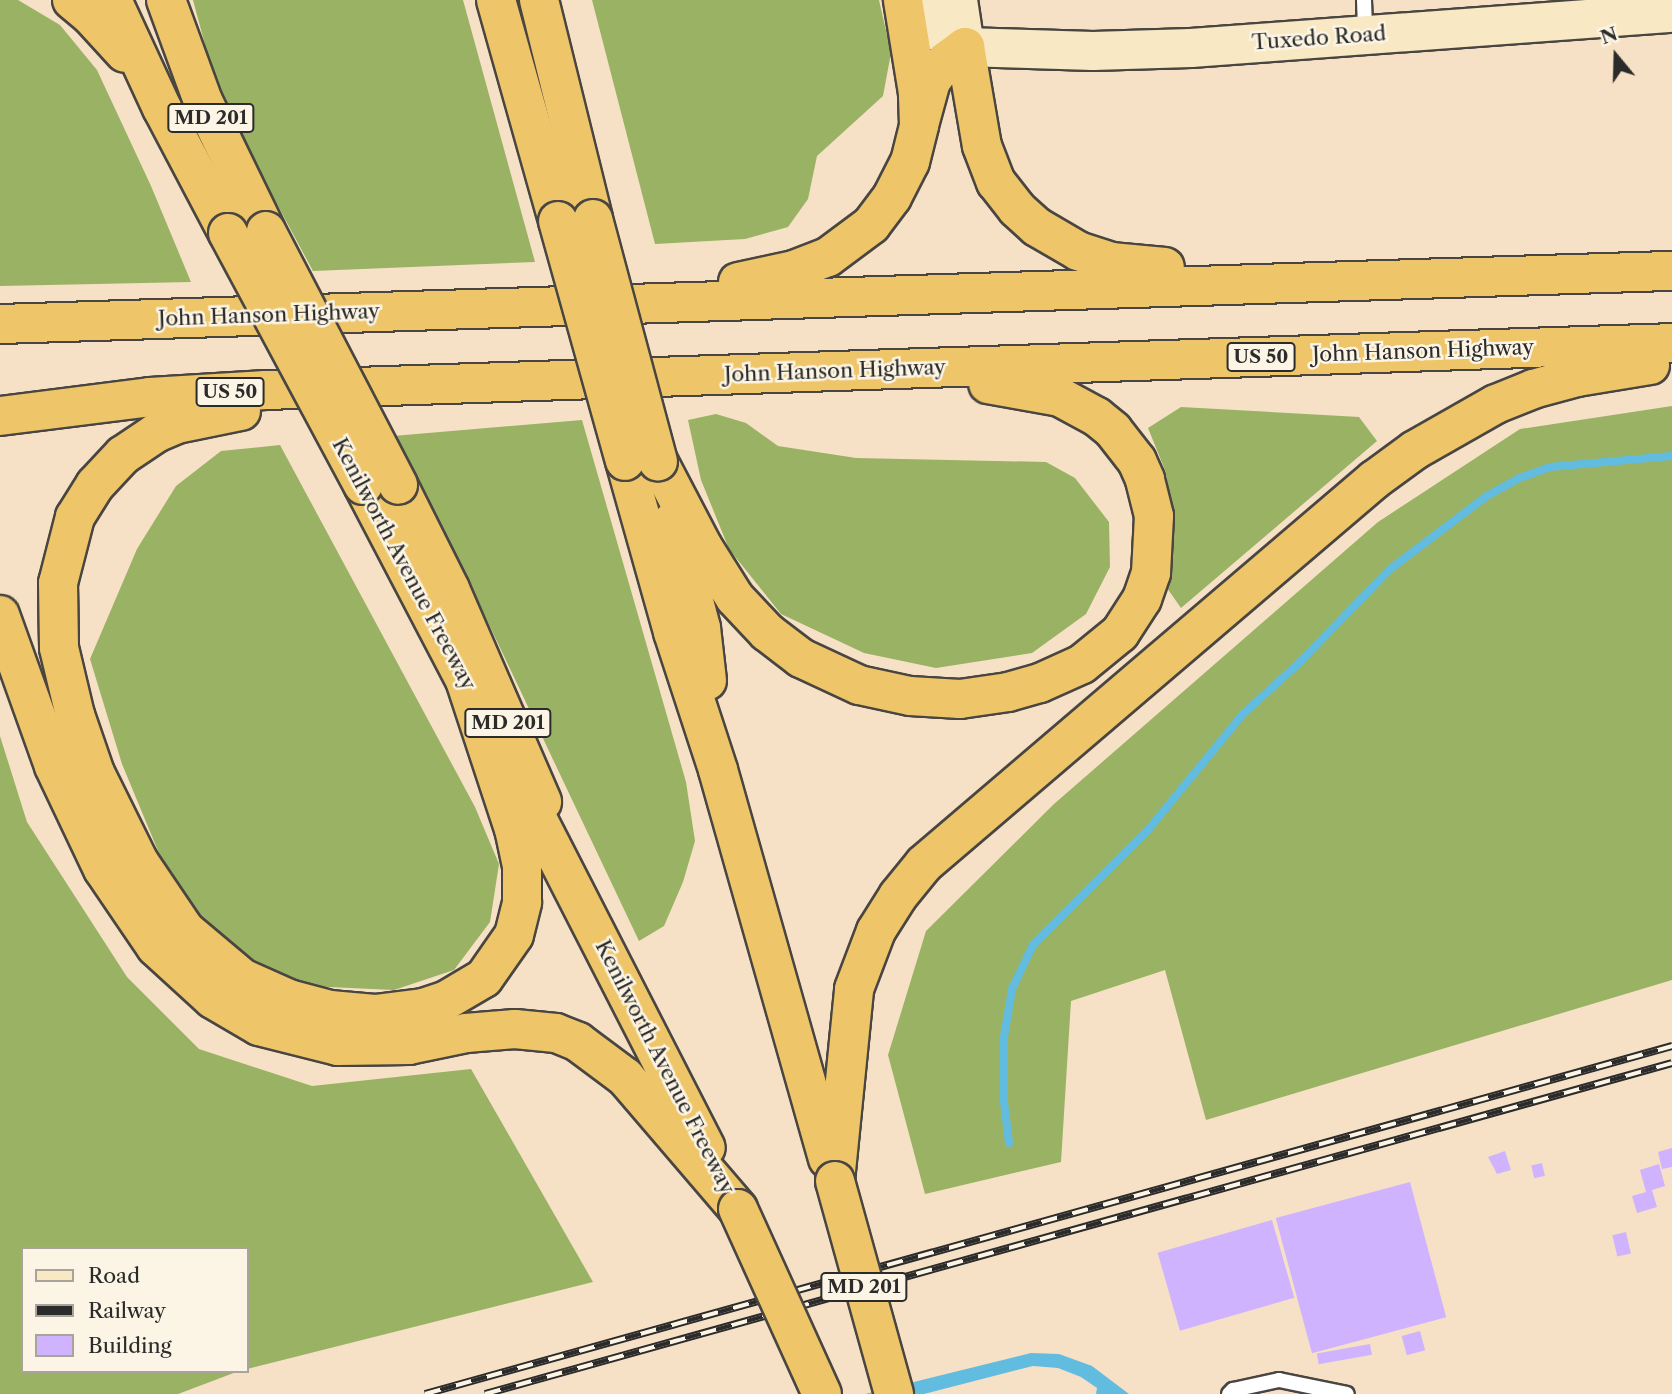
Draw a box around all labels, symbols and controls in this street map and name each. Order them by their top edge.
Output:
street label: Tuxedo Road [1251,21,1387,55]
north arrow [1581,21,1651,91]
text: N [1597,22,1621,49]
road number: MD 201 [167,102,255,134]
street label: John Hanson Highway [158,299,380,331]
street label: John Hanson Highway [1312,335,1534,367]
road number: US 50 [1226,342,1296,372]
street label: John Hanson Highway [724,355,946,387]
road number: US 50 [195,376,265,408]
street label: Kenilworth Avenue Freeway [327,433,481,695]
road number: MD 201 [464,708,552,738]
street label: Kenilworth Avenue Freeway [590,935,740,1199]
legend [21,1247,248,1373]
text: Road [88,1263,140,1288]
road number: MD 201 [820,1272,908,1302]
text: Railway [88,1298,166,1323]
text: Building [88,1333,172,1358]

